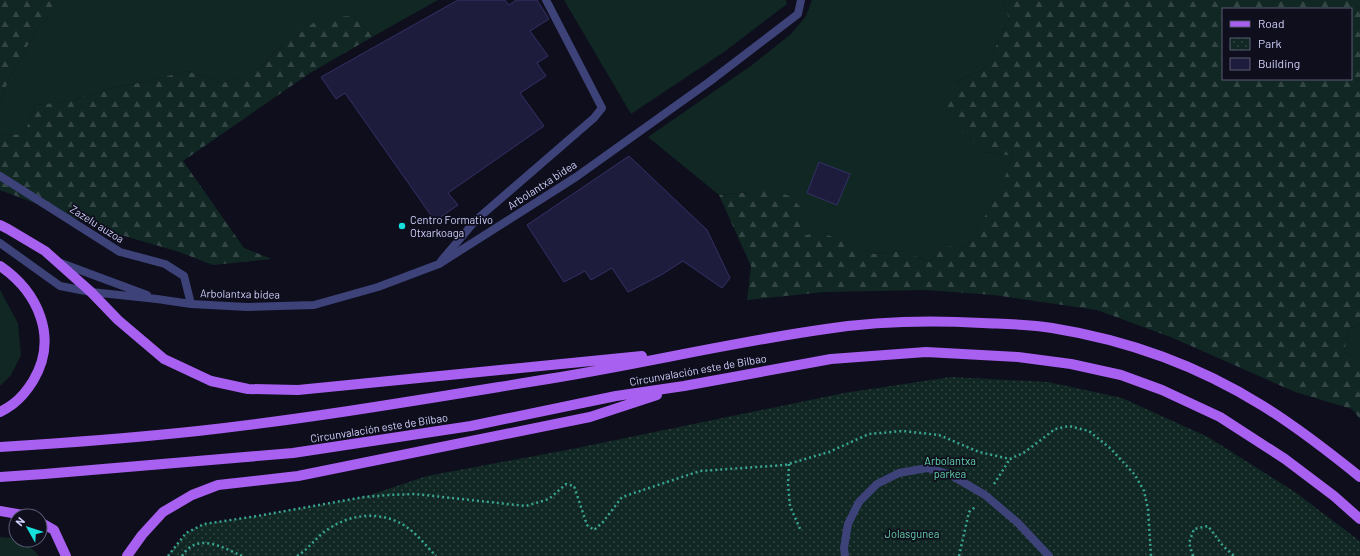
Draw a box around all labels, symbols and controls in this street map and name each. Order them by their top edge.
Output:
legend [1222,8,1352,80]
text: Road [1258,16,1285,30]
text: Park [1258,36,1282,50]
text: Building [1258,56,1300,70]
street label: Arbolantxa bidea [505,157,579,212]
street label: Zazelu auzoa [68,202,127,245]
place label: Centro Formativo Otxarkoaga [410,213,493,239]
marker: Centro Formativo Otxarkoaga [397,221,407,231]
street label: Arbolantxa bidea [200,286,280,301]
street label: Circunvalación este de Bilbao [628,351,768,388]
street label: Circunvalación este de Bilbao [309,410,449,445]
park label: Arbolantxa parkea [924,454,976,480]
north arrow [8,508,48,548]
text: N [12,514,27,528]
park label: Jolasgunea [885,527,939,540]

